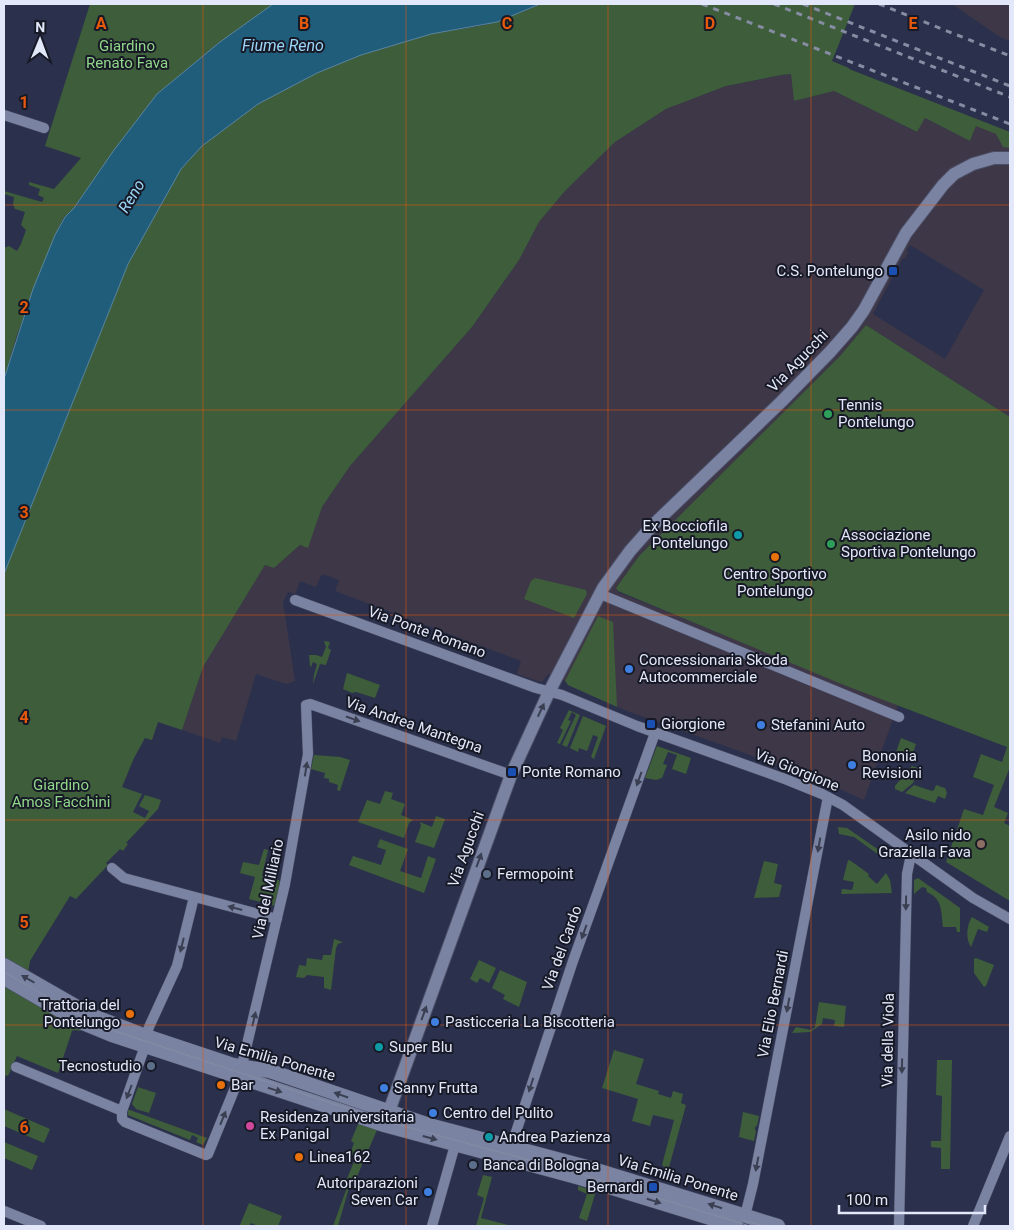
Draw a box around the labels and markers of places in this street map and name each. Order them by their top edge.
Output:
place label: C.S. Pontelungo [776,262,883,280]
marker: C.S. Pontelungo [887,265,899,277]
place label: Tennis Pontelungo [838,396,914,431]
marker: Tennis Pontelungo [822,408,834,420]
place label: Ex Bocciofila Pontelungo [642,517,728,552]
place label: Associazione Sportiva Pontelungo [841,526,976,561]
marker: Ex Bocciofila Pontelungo [732,529,744,541]
marker: Associazione Sportiva Pontelungo [825,538,837,550]
marker: Centro Sportivo Pontelungo [769,551,781,563]
place label: Centro Sportivo Pontelungo [723,565,827,600]
place label: Concessionaria Skoda Autocommerciale [639,651,788,686]
marker: Concessionaria Skoda Autocommerciale [623,663,635,675]
place label: Giorgione [661,715,725,733]
place label: Stefanini Auto [771,716,865,734]
marker: Giorgione [645,718,657,730]
marker: Stefanini Auto [755,719,767,731]
place label: Bononia Revisioni [862,747,922,782]
marker: Bononia Revisioni [846,759,858,771]
place label: Ponte Romano [522,763,621,781]
marker: Ponte Romano [506,766,518,778]
place label: Asilo nido Graziella Fava [878,826,971,861]
marker: Asilo nido Graziella Fava [975,838,987,850]
place label: Fermopoint [497,865,574,883]
marker: Fermopoint [481,868,493,880]
place label: Trattoria del Pontelungo [40,996,120,1031]
marker: Trattoria del Pontelungo [124,1008,136,1020]
place label: Pasticceria La Biscotteria [445,1013,615,1031]
marker: Pasticceria La Biscotteria [429,1016,441,1028]
place label: Super Blu [389,1038,453,1056]
marker: Super Blu [373,1041,385,1053]
place label: Tecnostudio [59,1057,141,1075]
marker: Tecnostudio [145,1060,157,1072]
place label: Bar [231,1076,254,1094]
marker: Bar [215,1079,227,1091]
place label: Sanny Frutta [394,1079,478,1097]
marker: Sanny Frutta [378,1082,390,1094]
place label: Centro del Pulito [443,1104,553,1122]
marker: Centro del Pulito [427,1107,439,1119]
place label: Residenza universitaria Ex Panigal [260,1108,414,1143]
marker: Residenza universitaria Ex Panigal [244,1120,256,1132]
place label: Andrea Pazienza [499,1128,611,1146]
marker: Andrea Pazienza [483,1131,495,1143]
place label: Linea162 [309,1148,370,1166]
marker: Linea162 [293,1151,305,1163]
place label: Banca di Bologna [483,1156,599,1174]
marker: Banca di Bologna [467,1159,479,1171]
place label: Autoriparazioni Seven Car [317,1174,418,1209]
place label: Bernardi [587,1178,643,1196]
marker: Bernardi [647,1181,659,1193]
marker: Autoriparazioni Seven Car [422,1186,434,1198]

